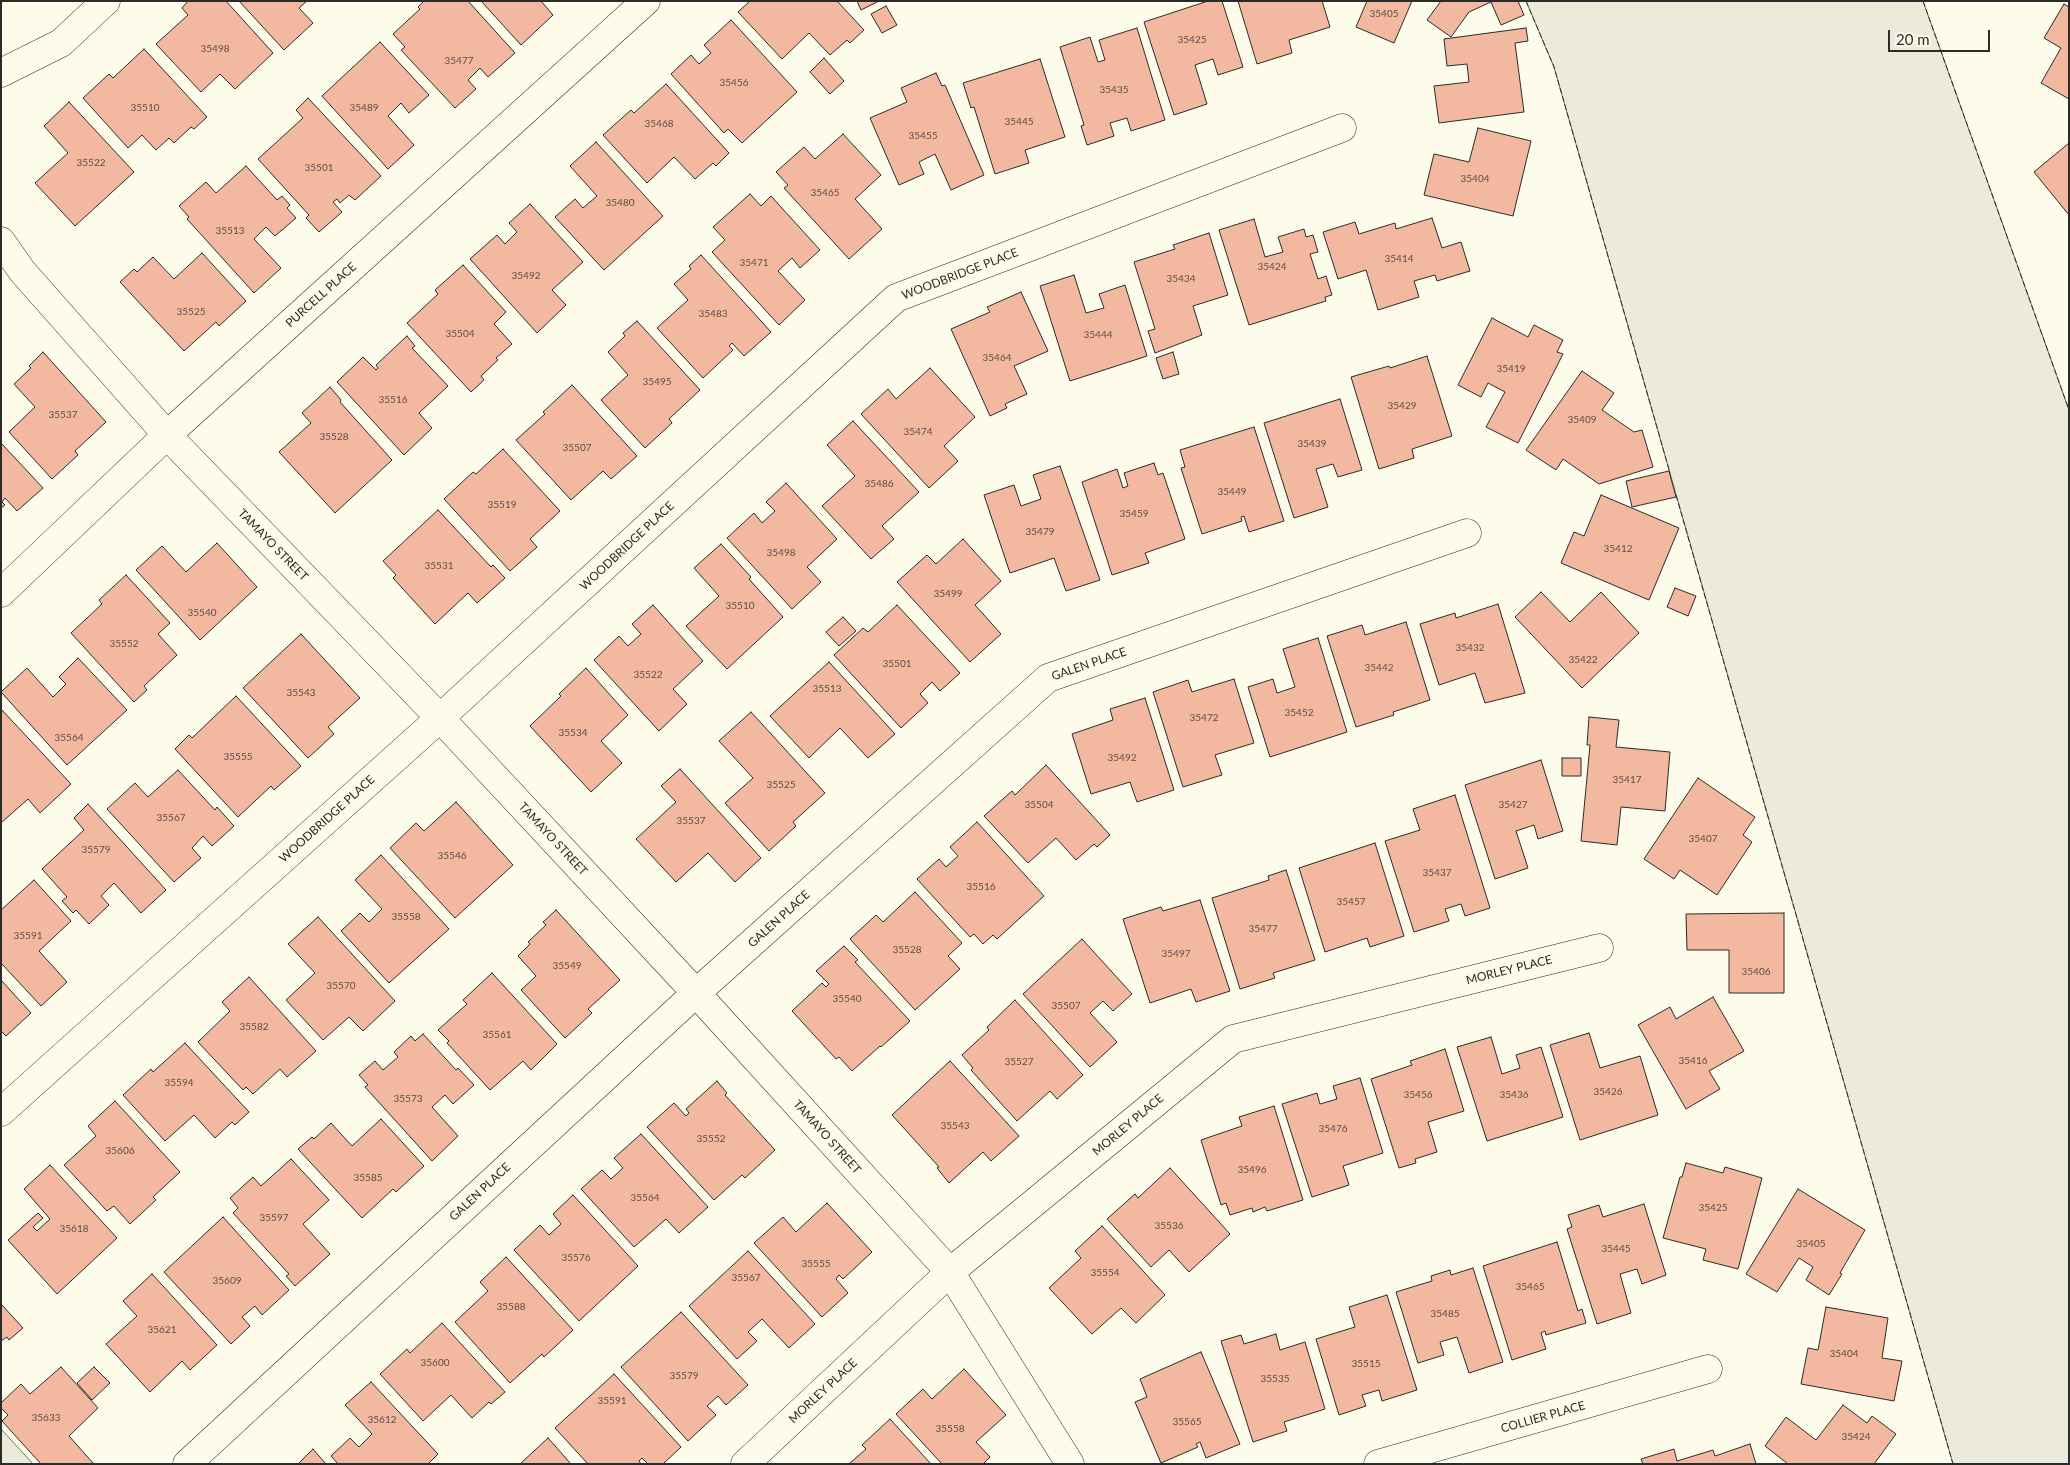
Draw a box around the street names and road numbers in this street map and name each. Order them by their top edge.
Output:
street label: WOODBRIDGE PLACE [900,245,1020,303]
street label: PURCELL PLACE [283,260,359,330]
street label: WOODBRIDGE PLACE [577,499,677,593]
street label: TAMAYO STREET [235,506,311,584]
street label: GALEN PLACE [1050,644,1128,684]
street label: WOODBRIDGE PLACE [276,772,378,866]
street label: TAMAYO STREET [515,800,591,878]
street label: GALEN PLACE [745,887,813,951]
street label: MORLEY PLACE [1465,952,1553,988]
street label: MORLEY PLACE [1090,1091,1166,1159]
street label: TAMAYO STREET [790,1097,864,1177]
street label: GALEN PLACE [446,1160,514,1224]
street label: MORLEY PLACE [786,1356,860,1426]
street label: COLLIER PLACE [1499,1398,1587,1436]

